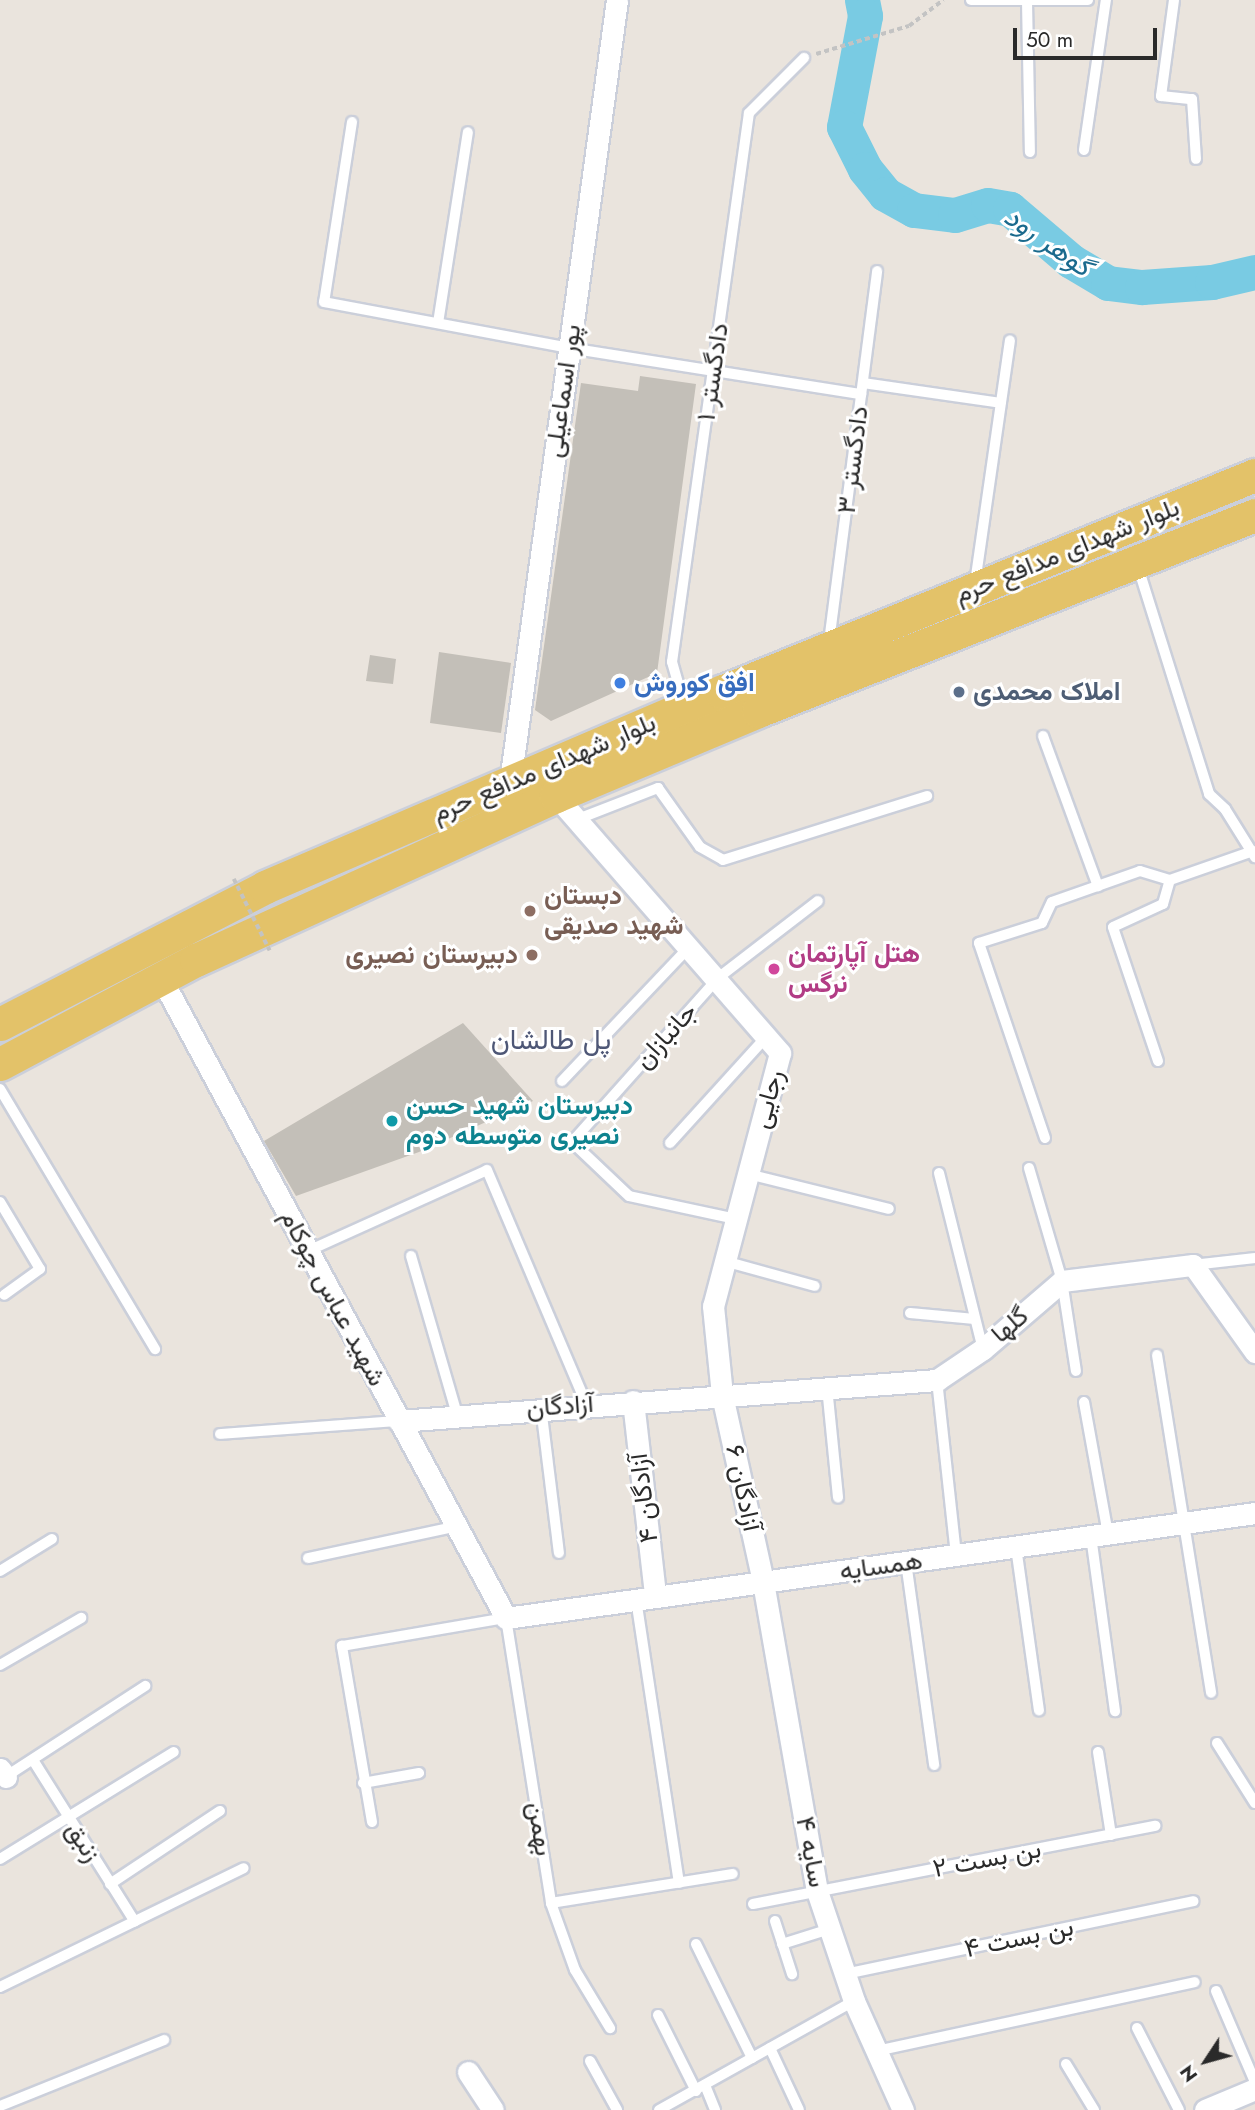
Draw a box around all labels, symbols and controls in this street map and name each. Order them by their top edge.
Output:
scale bar [1017,14,1160,58]
text: 50 m [1026,25,1073,55]
water label: گوهر رود [998,200,1098,284]
street label: دادگستر ۱ [691,321,735,423]
street label: پور اسماعیلی [538,322,588,460]
street label: دادگستر ۳ [831,404,875,516]
street label: بلوار شهدای مدافع حرم [950,492,1184,610]
place label: افق کوروش [634,667,755,699]
marker: افق کوروش [612,675,628,691]
place label: املاک محمدی [973,676,1120,708]
marker: املاک محمدی [951,684,967,700]
street label: بلوار شهدای مدافع حرم [428,707,660,829]
place label: دبستان شهید صدیقی [544,880,684,942]
marker: دبستان شهید صدیقی [522,903,538,919]
place label: هتل آپارتمان نرگس [788,938,920,1000]
place label: دبیرستان نصیری [345,939,518,971]
marker: دبیرستان نصیری [524,947,540,963]
marker: هتل آپارتمان نرگس [766,961,782,977]
street label: جانبازان [628,997,704,1075]
district label: پل طالشان [491,1023,611,1057]
street label: رجایی [745,1066,791,1132]
place label: دبیرستان شهید حسن نصیری متوسطه دوم [406,1090,633,1152]
marker: دبیرستان شهید حسن نصیری متوسطه دوم [384,1113,400,1129]
street label: شهید عباس چوکام [273,1205,393,1391]
street label: گلها [985,1300,1035,1350]
street label: آزادگان [525,1388,595,1424]
street label: آزادگان ۶ [719,1442,767,1534]
street label: آزادگان ۴ [623,1451,665,1545]
street label: همسایه [838,1545,924,1587]
street label: بهمن [520,1800,560,1858]
street label: سایه ۴ [789,1814,833,1890]
street label: زنبق [58,1816,108,1868]
street label: بن بست ۲ [930,1833,1044,1885]
street label: بن بست ۴ [962,1911,1076,1965]
north arrow [1171,2026,1241,2096]
text: N [1173,2060,1204,2088]

